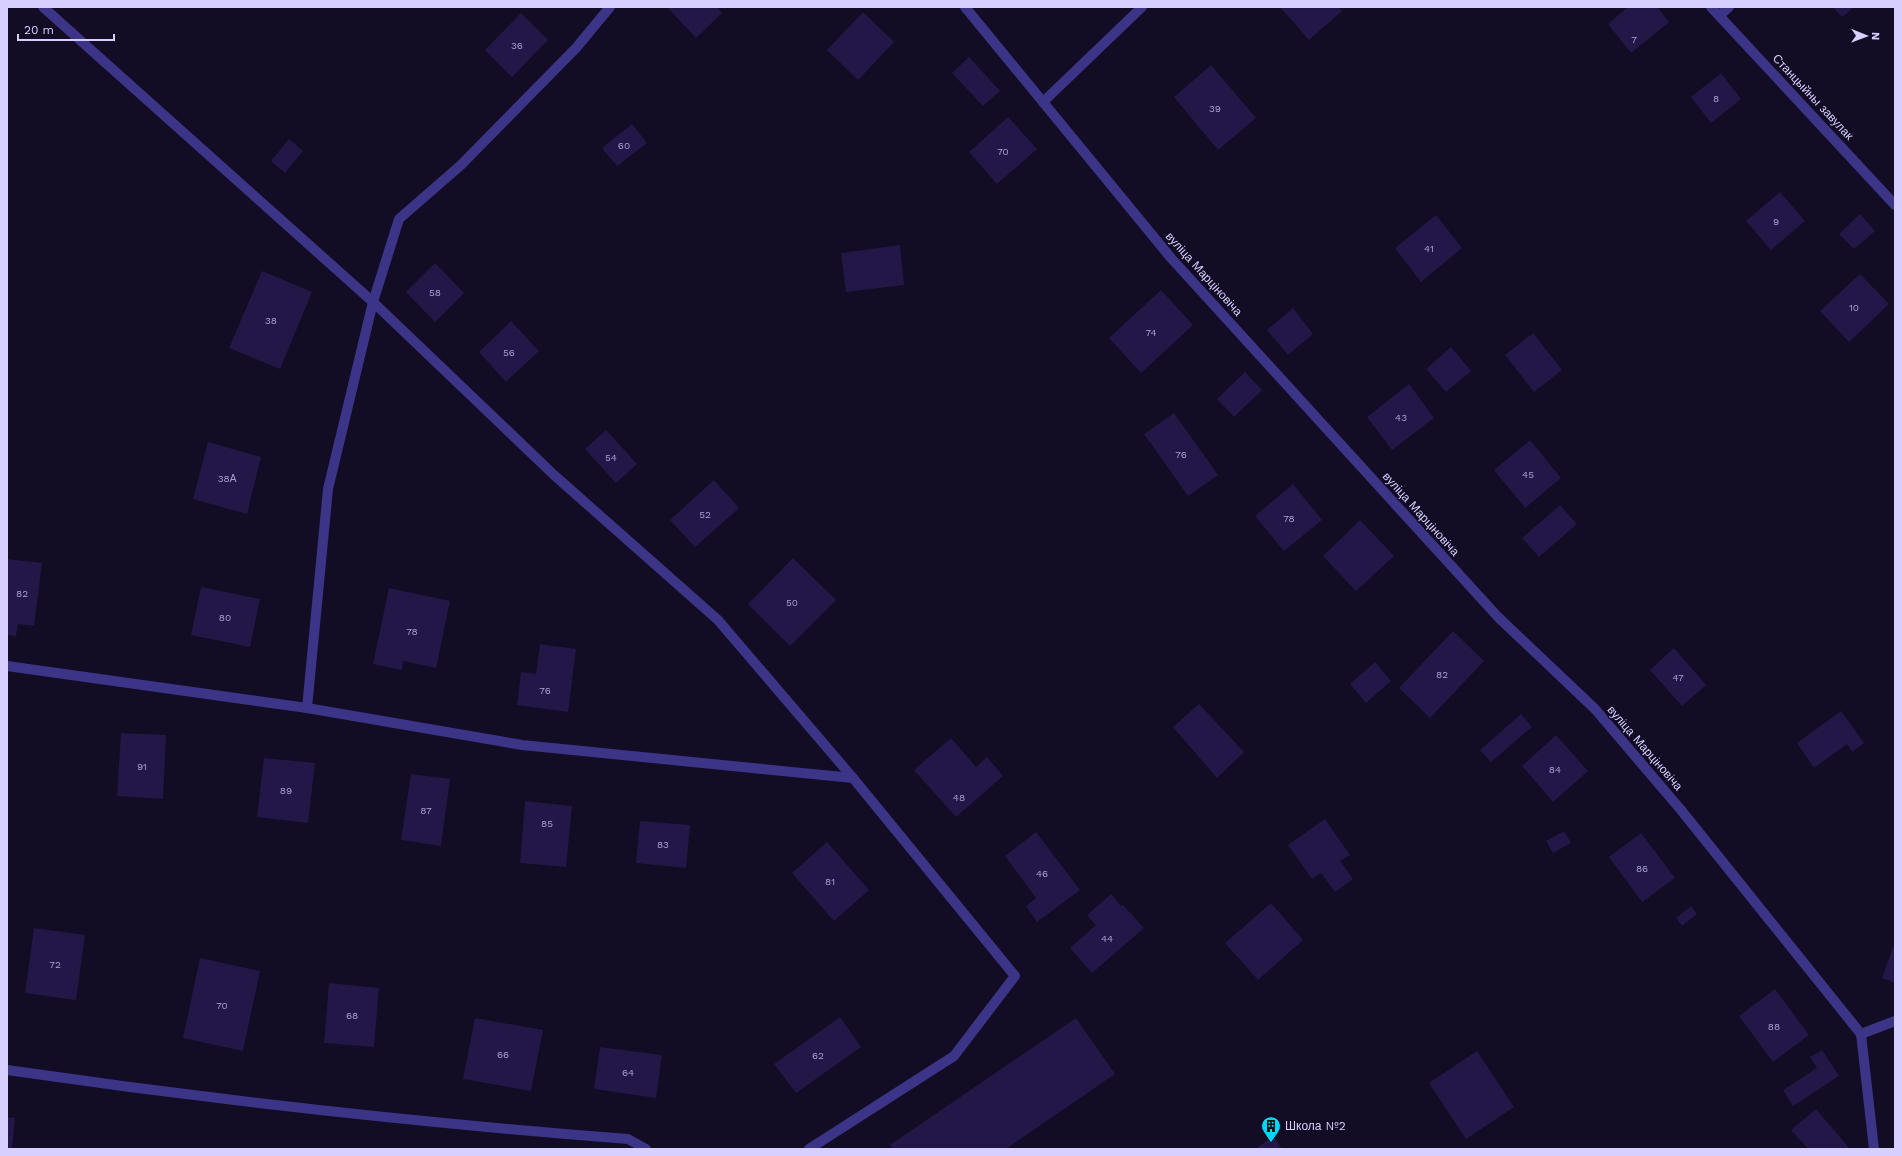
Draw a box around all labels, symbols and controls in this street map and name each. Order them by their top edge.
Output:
scale bar [18,16,114,42]
north arrow [1846,16,1886,56]
text: 20 m [24,23,54,37]
text: N [1869,32,1882,40]
house number: 7 [1631,34,1637,45]
house number: 36 [511,40,523,51]
street label: Станцыйны завулак [1770,51,1857,143]
house number: 8 [1713,93,1719,104]
house number: 39 [1209,103,1221,114]
house number: 60 [618,140,630,151]
house number: 70 [997,146,1009,157]
house number: 9 [1773,216,1779,227]
street label: вуліца Марціновіча [1163,229,1245,319]
house number: 41 [1424,243,1434,254]
house number: 58 [429,287,441,298]
house number: 10 [1849,302,1859,313]
house number: 38 [265,315,277,326]
house number: 74 [1145,327,1157,338]
house number: 56 [503,347,515,358]
house number: 43 [1395,412,1407,423]
house number: 76 [1175,449,1187,460]
house number: 54 [605,452,617,463]
street label: вуліца Марціновіча [1380,469,1462,559]
house number: 45 [1522,469,1534,480]
house number: 38А [218,473,237,484]
house number: 52 [699,509,711,520]
house number: 78 [1283,513,1295,524]
house number: 82 [16,588,28,599]
house number: 50 [786,597,798,608]
house number: 80 [219,612,231,623]
house number: 78 [406,626,418,637]
house number: 82 [1436,669,1448,680]
house number: 47 [1672,672,1684,683]
house number: 76 [539,685,551,696]
street label: вуліца Марціновіча [1604,703,1686,793]
house number: 91 [137,761,147,772]
house number: 84 [1549,764,1561,775]
house number: 89 [280,785,292,796]
house number: 48 [953,792,965,803]
house number: 87 [420,805,432,816]
house number: 85 [541,818,553,829]
house number: 83 [657,839,669,850]
house number: 86 [1636,863,1648,874]
house number: 46 [1036,868,1048,879]
house number: 81 [825,876,835,887]
house number: 44 [1101,933,1113,944]
house number: 72 [49,959,61,970]
house number: 70 [216,1000,228,1011]
house number: 68 [346,1010,358,1021]
house number: 88 [1768,1021,1780,1032]
house number: 66 [497,1049,509,1060]
house number: 62 [812,1050,824,1061]
house number: 64 [622,1067,634,1078]
building icon: Школа №2 [1260,1115,1282,1143]
place label: Школа №2 [1285,1119,1346,1133]

